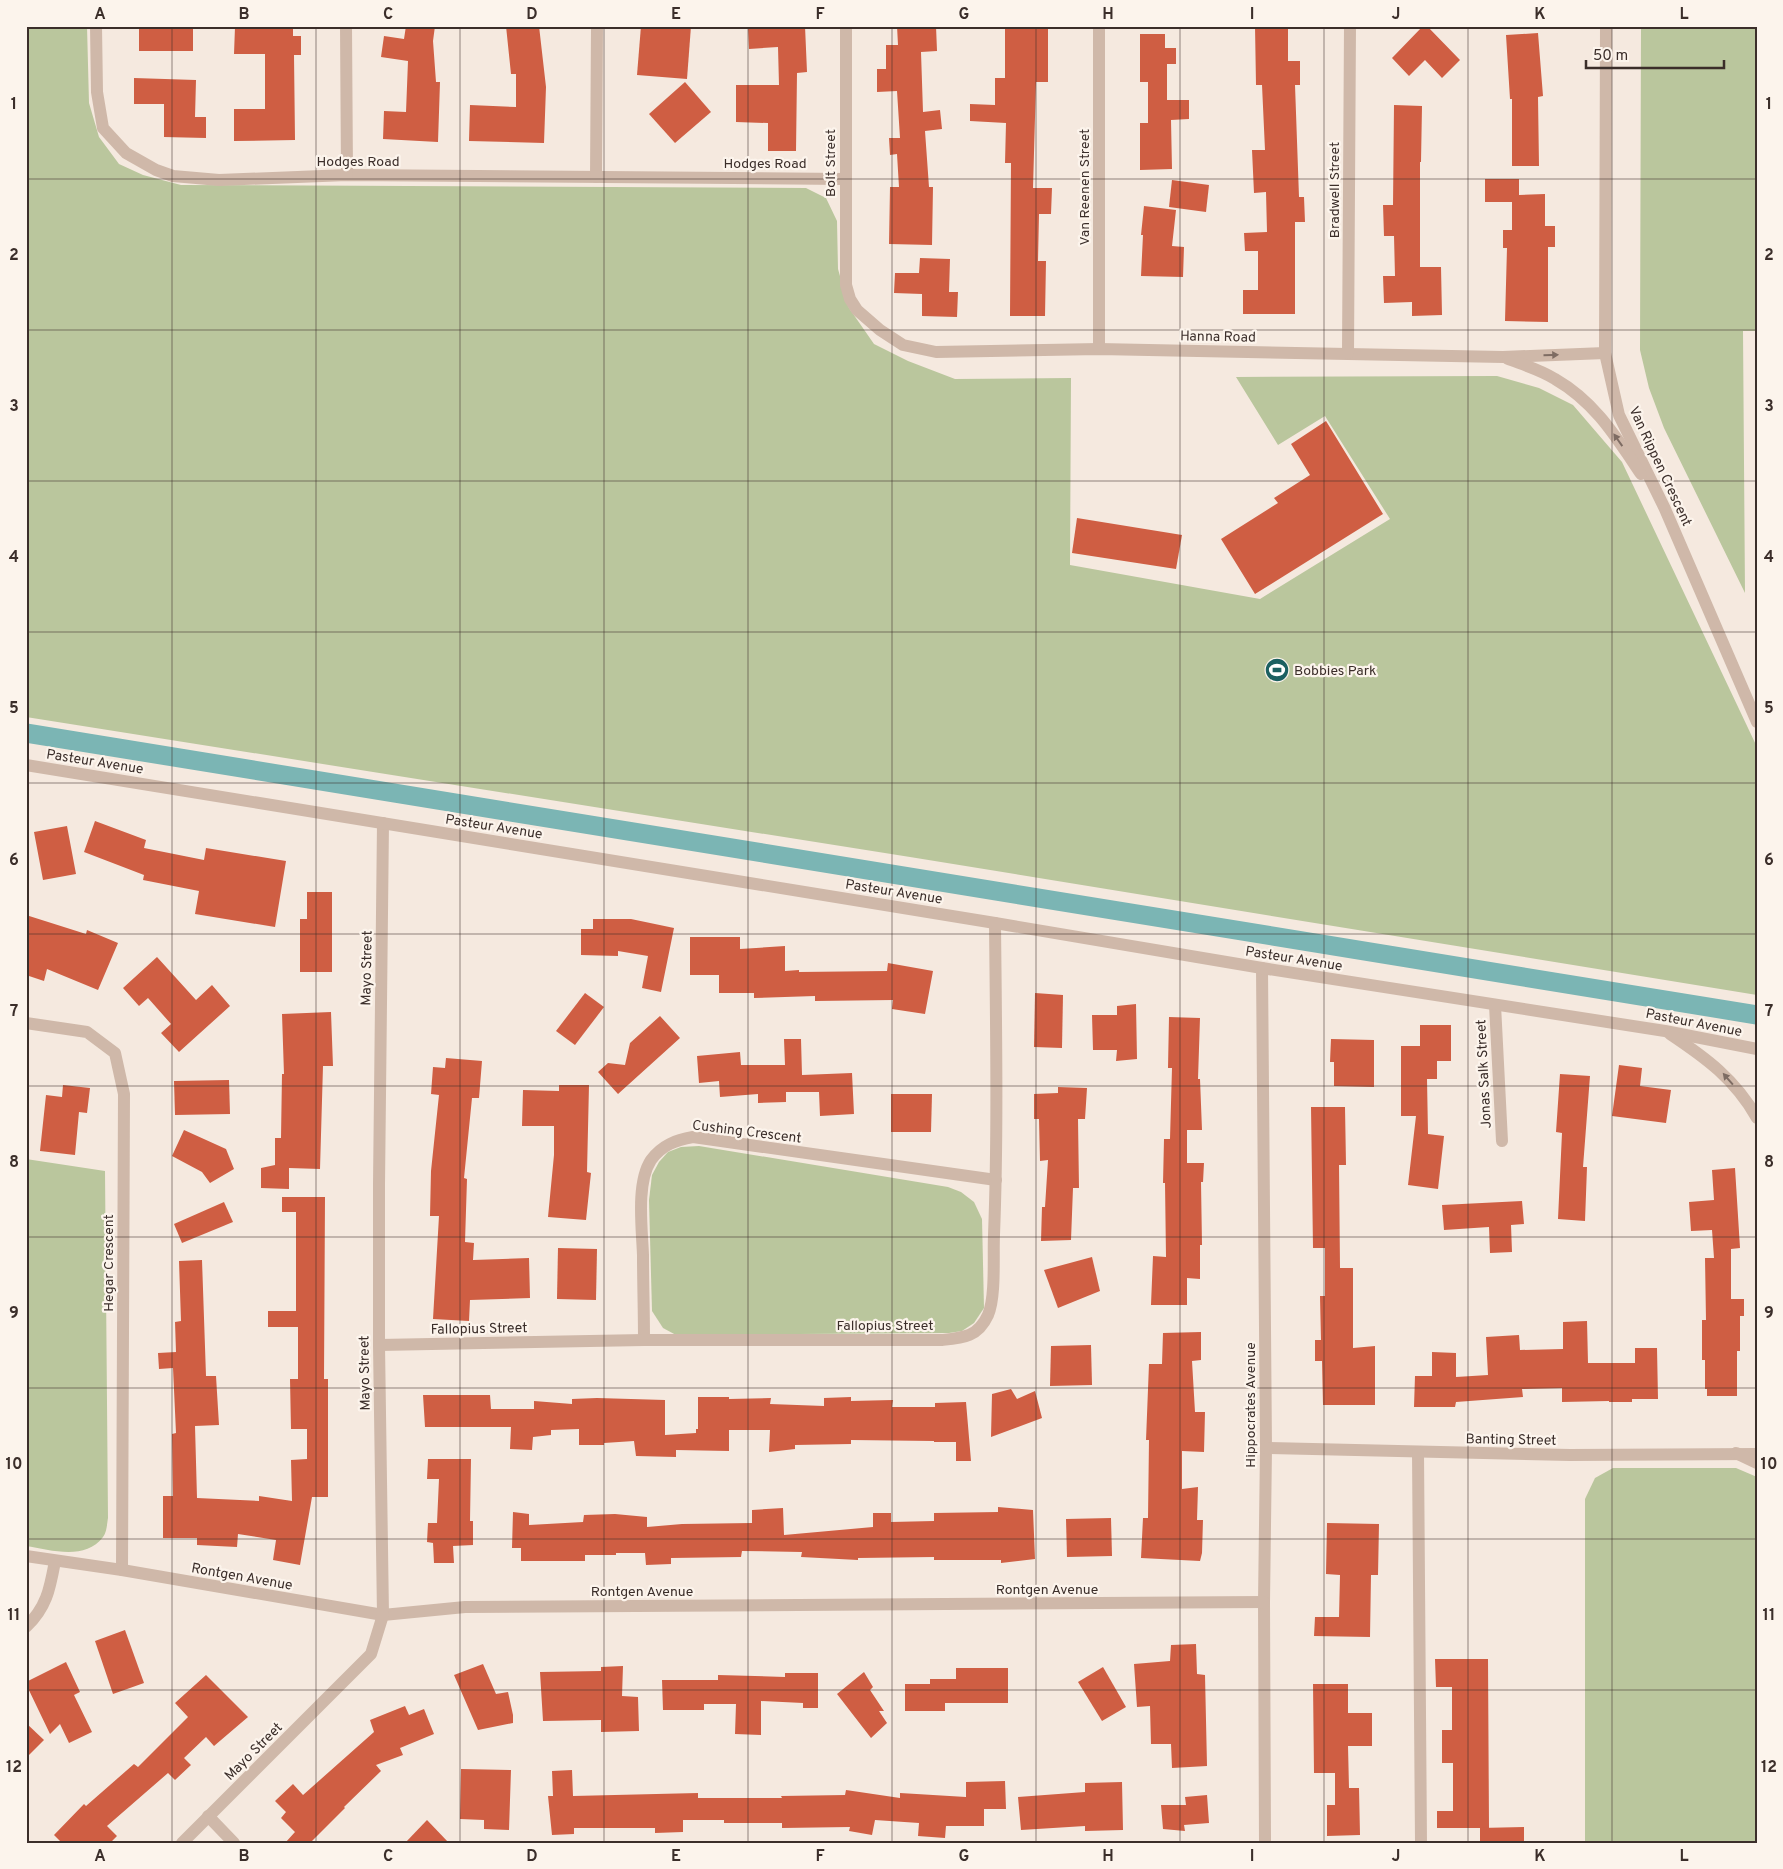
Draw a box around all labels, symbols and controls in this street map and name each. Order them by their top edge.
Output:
text: A [94,5,106,25]
text: B [238,5,250,25]
text: C [383,5,393,25]
text: D [526,5,538,25]
text: E [671,5,681,25]
text: F [815,5,825,25]
text: G [959,5,969,25]
text: H [1102,5,1114,25]
text: I [1250,5,1254,25]
text: J [1392,5,1400,25]
text: K [1534,5,1546,25]
text: L [1679,5,1689,25]
scale bar [1586,38,1723,70]
text: 50 m [1593,47,1628,66]
text: 1 [11,95,17,115]
text: 1 [1766,95,1772,115]
street label: Bolt Street [823,129,840,197]
street label: Van Reenen Street [1077,129,1094,245]
street label: Bradwell Street [1327,142,1344,238]
street label: Hodges Road [316,154,400,171]
street label: Hodges Road [723,156,807,173]
text: 2 [9,246,19,266]
text: 2 [1764,246,1774,266]
street label: Hanna Road [1180,328,1256,347]
one-way arrow [1544,350,1560,358]
text: 3 [9,397,19,417]
text: 3 [1764,397,1774,417]
street label: Van Rippen Crescent [1624,404,1695,529]
one-way arrow [1613,433,1623,446]
text: 4 [9,548,19,568]
text: 4 [1764,548,1774,568]
sports icon: Bobbies Park [1264,657,1290,683]
place label: Bobbies Park [1294,663,1377,680]
text: 5 [9,699,19,719]
text: 5 [1764,699,1774,719]
street label: Pasteur Avenue [45,746,144,779]
street label: Pasteur Avenue [444,811,543,844]
text: 6 [9,851,19,871]
text: 6 [1764,851,1774,871]
street label: Pasteur Avenue [844,876,943,909]
street label: Mayo Street [358,930,377,1006]
street label: Pasteur Avenue [1244,943,1343,976]
text: 7 [10,1002,18,1022]
text: 7 [1765,1002,1773,1022]
street label: Pasteur Avenue [1644,1006,1743,1041]
street label: Jonas Salk Street [1473,1019,1496,1129]
one-way arrow [1722,1073,1733,1086]
street label: Cushing Crescent [691,1117,802,1148]
text: 8 [9,1153,19,1173]
text: 8 [1764,1153,1774,1173]
street label: Hegar Crescent [101,1214,118,1312]
text: 9 [9,1304,19,1324]
text: 9 [1764,1304,1774,1324]
street label: Fallopius Street [837,1318,933,1335]
street label: Fallopius Street [430,1320,528,1339]
street label: Mayo Street [356,1335,375,1411]
street label: Hippocrates Avenue [1243,1342,1260,1468]
street label: Banting Street [1465,1431,1557,1450]
text: 10 [6,1455,22,1475]
text: 10 [1761,1455,1777,1475]
street label: Rontgen Avenue [190,1560,294,1595]
street label: Rontgen Avenue [996,1582,1098,1599]
street label: Rontgen Avenue [591,1584,693,1601]
text: 11 [8,1606,20,1626]
text: 11 [1763,1606,1775,1626]
street label: Mayo Street [221,1719,287,1785]
text: 12 [6,1758,22,1778]
text: 12 [1761,1758,1777,1778]
text: A [94,1847,106,1867]
text: B [238,1847,250,1867]
text: C [383,1847,393,1867]
text: D [526,1847,538,1867]
text: E [671,1847,681,1867]
text: F [815,1847,825,1867]
text: G [959,1847,969,1867]
text: H [1102,1847,1114,1867]
text: I [1250,1847,1254,1867]
text: J [1392,1847,1400,1867]
text: K [1534,1847,1546,1867]
text: L [1679,1847,1689,1867]

